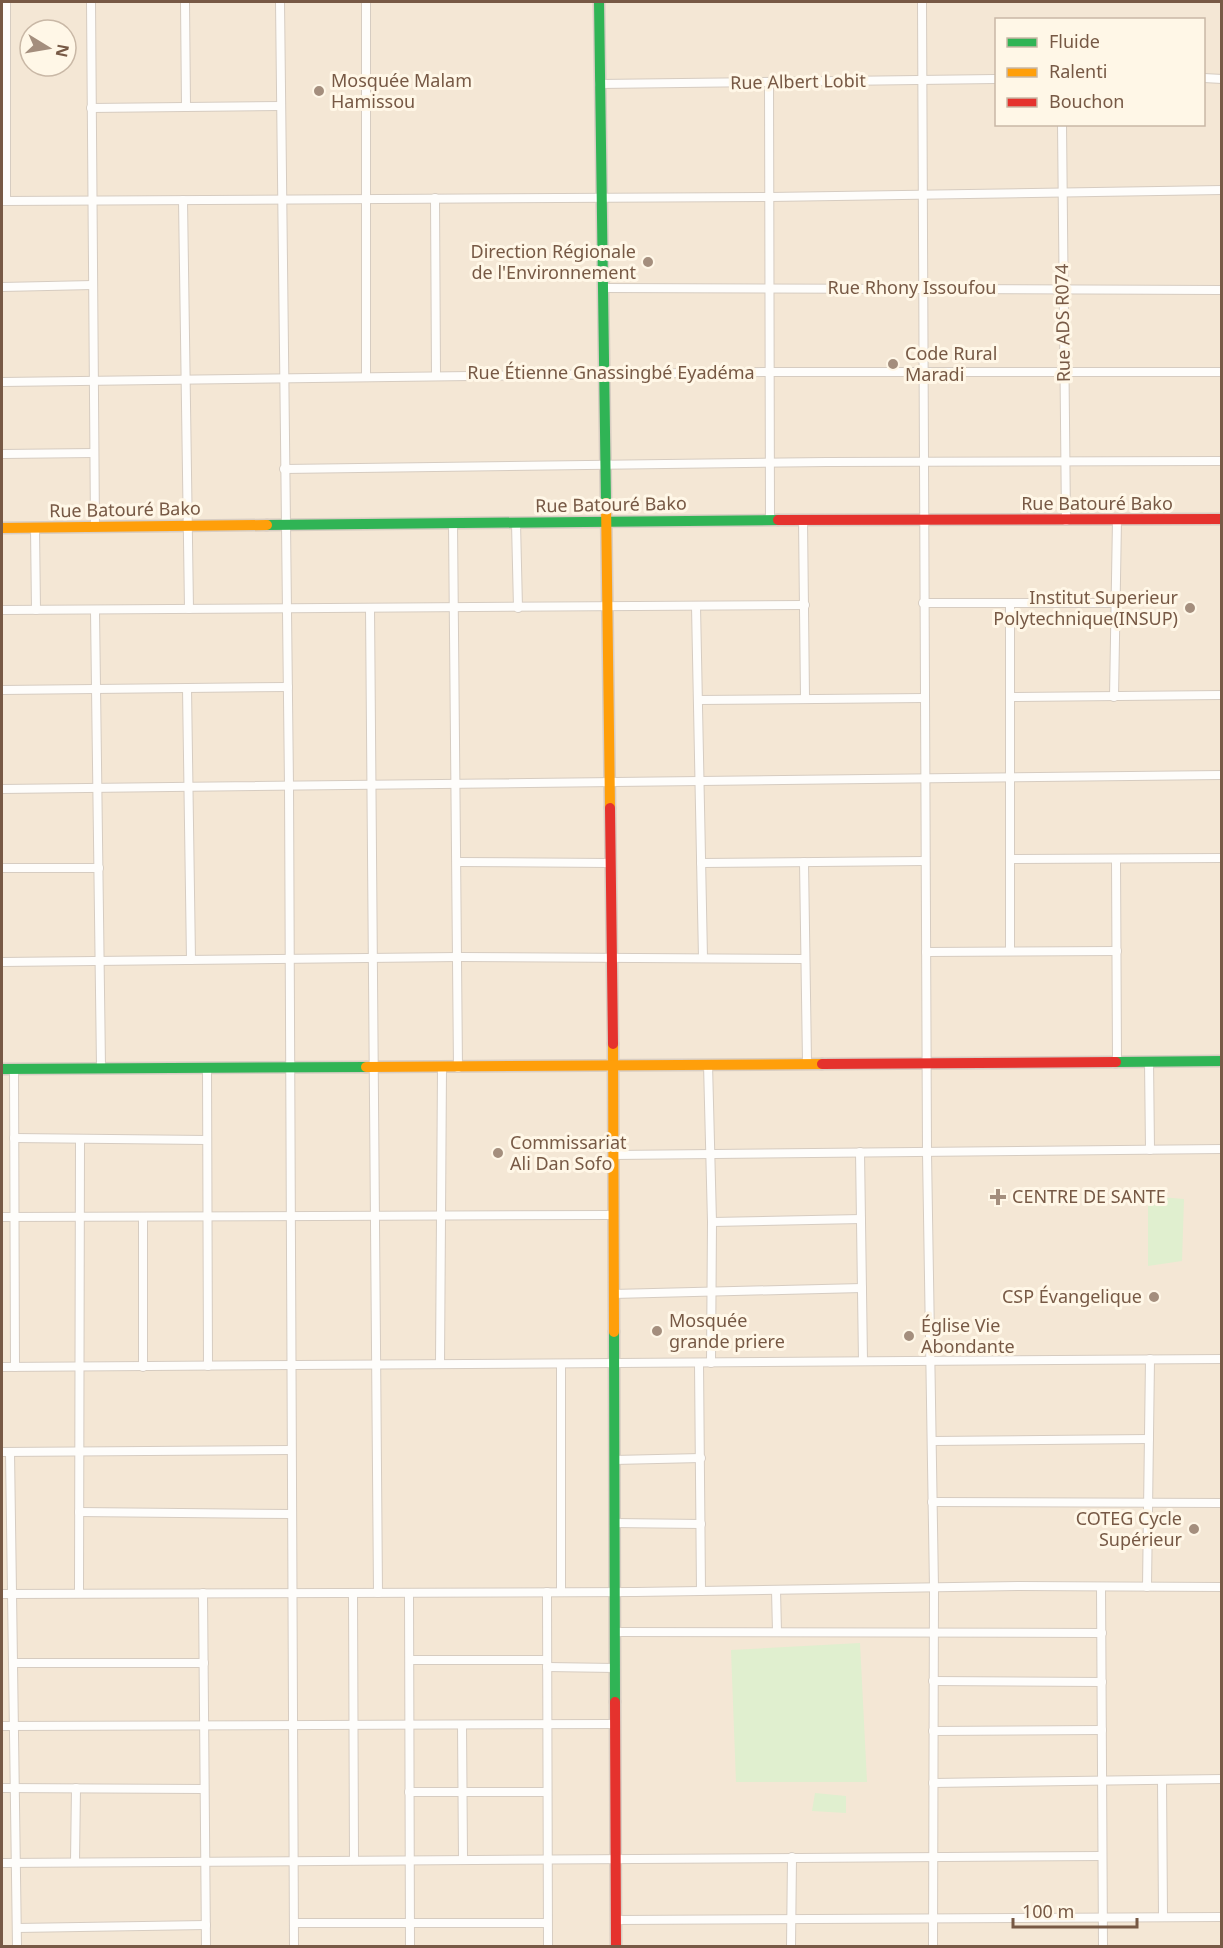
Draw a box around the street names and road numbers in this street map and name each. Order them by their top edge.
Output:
street label: Rue Albert Lobit [730,68,867,94]
street label: Rue ADS R074 [1049,264,1075,382]
street label: Rue Rhony Issoufou [828,275,996,299]
street label: Rue Étienne Gnassingbé Eyadéma [467,360,755,384]
street label: Rue Batouré Bako [535,491,687,517]
street label: Rue Batouré Bako [1021,491,1173,515]
street label: Rue Batouré Bako [49,496,201,522]

